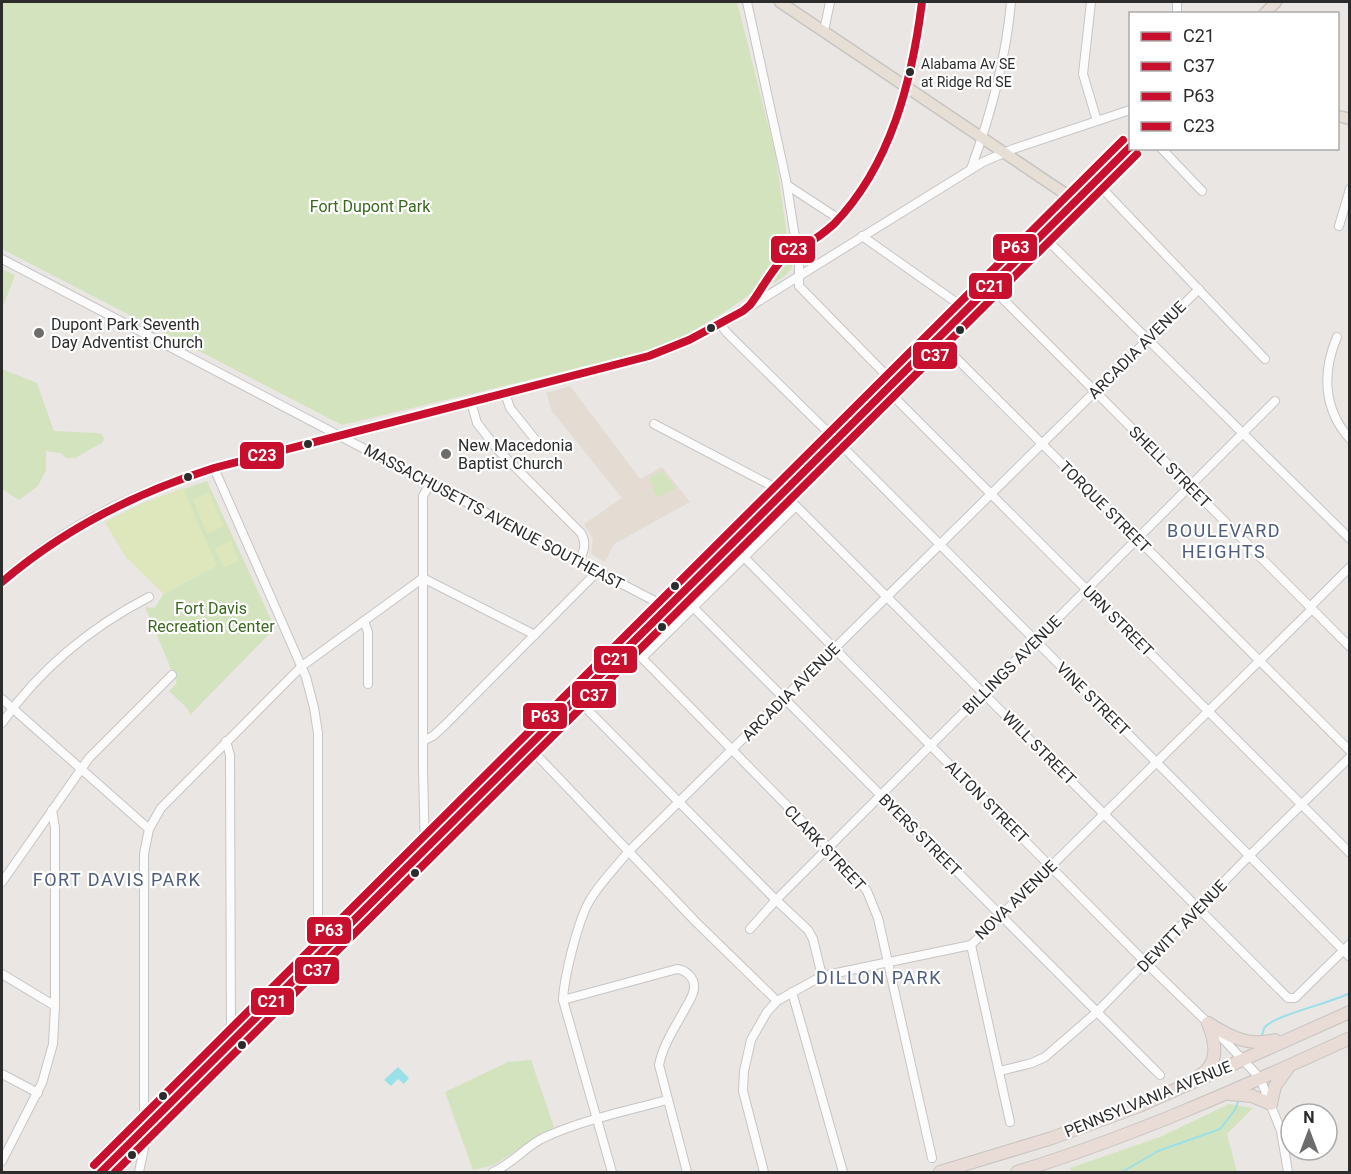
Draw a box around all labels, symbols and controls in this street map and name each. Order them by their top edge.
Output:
legend [1129,12,1339,150]
text: C21 [1183,25,1215,46]
text: C37 [1183,55,1215,76]
place label: Alabama Av SE at Ridge Rd SE [921,56,1015,90]
marker: Alabama Av SE at Ridge Rd SE [904,66,916,78]
text: P63 [1183,85,1215,106]
text: C23 [1183,115,1215,136]
park label: Fort Dupont Park [310,197,431,216]
line badge: P63 [992,233,1038,262]
line badge: C23 [770,235,816,264]
text: P63 [1001,238,1029,257]
text: C23 [779,240,807,259]
line badge: C21 [968,272,1013,300]
text: C21 [976,277,1004,296]
street label: ARCADIA AVENUE [1084,297,1190,403]
place label: Dupont Park Seventh Day Adventist Church [51,315,203,352]
unlabelled marker [705,322,717,334]
unlabelled marker [954,324,966,336]
marker: Dupont Park Seventh Day Adventist Church [32,326,46,340]
line badge: C37 [912,341,958,370]
text: C37 [921,346,949,365]
street label: SHELL STREET [1125,422,1215,512]
place label: New Macedonia Baptist Church [458,436,573,473]
unlabelled marker [302,438,314,450]
street label: MASSACHUSETTS AVENUE SOUTHEAST [361,440,628,594]
line badge: C23 [239,441,285,470]
text: C23 [248,446,276,465]
marker: New Macedonia Baptist Church [439,447,453,461]
street label: TORQUE STREET [1055,457,1155,557]
unlabelled marker [182,471,194,483]
district label: BOULEVARD HEIGHTS [1167,520,1281,562]
unlabelled marker [669,580,681,592]
street label: URN STREET [1079,582,1158,661]
park label: Fort Davis Recreation Center [147,599,275,636]
street label: BILLINGS AVENUE [959,612,1065,718]
unlabelled marker [656,621,668,633]
street label: ARCADIA AVENUE [738,639,844,745]
line badge: C21 [593,645,638,674]
text: C21 [601,650,629,669]
street label: VINE STREET [1052,658,1134,740]
line badge: C37 [571,680,617,709]
text: C37 [580,686,608,705]
line badge: P63 [522,702,568,730]
text: P63 [531,707,559,726]
street label: WILL STREET [998,707,1080,789]
street label: ALTON STREET [942,757,1033,848]
street label: BYERS STREET [875,790,965,880]
street label: CLARK STREET [780,801,870,895]
street label: NOVA AVENUE [971,856,1061,944]
unlabelled marker [409,867,421,879]
district label: FORT DAVIS PARK [33,869,201,890]
street label: DEWITT AVENUE [1133,876,1231,976]
line badge: P63 [306,916,352,945]
text: P63 [315,921,343,940]
line badge: C37 [294,956,340,985]
text: C37 [303,961,331,980]
district label: DILLON PARK [816,967,942,988]
line badge: C21 [250,987,295,1016]
text: C21 [258,992,286,1011]
unlabelled marker [236,1039,248,1051]
street label: PENNSYLVANIA AVENUE [1062,1057,1234,1141]
unlabelled marker [157,1090,169,1102]
north arrow [1279,1102,1339,1162]
text: N [1303,1108,1315,1127]
unlabelled marker [126,1149,138,1161]

